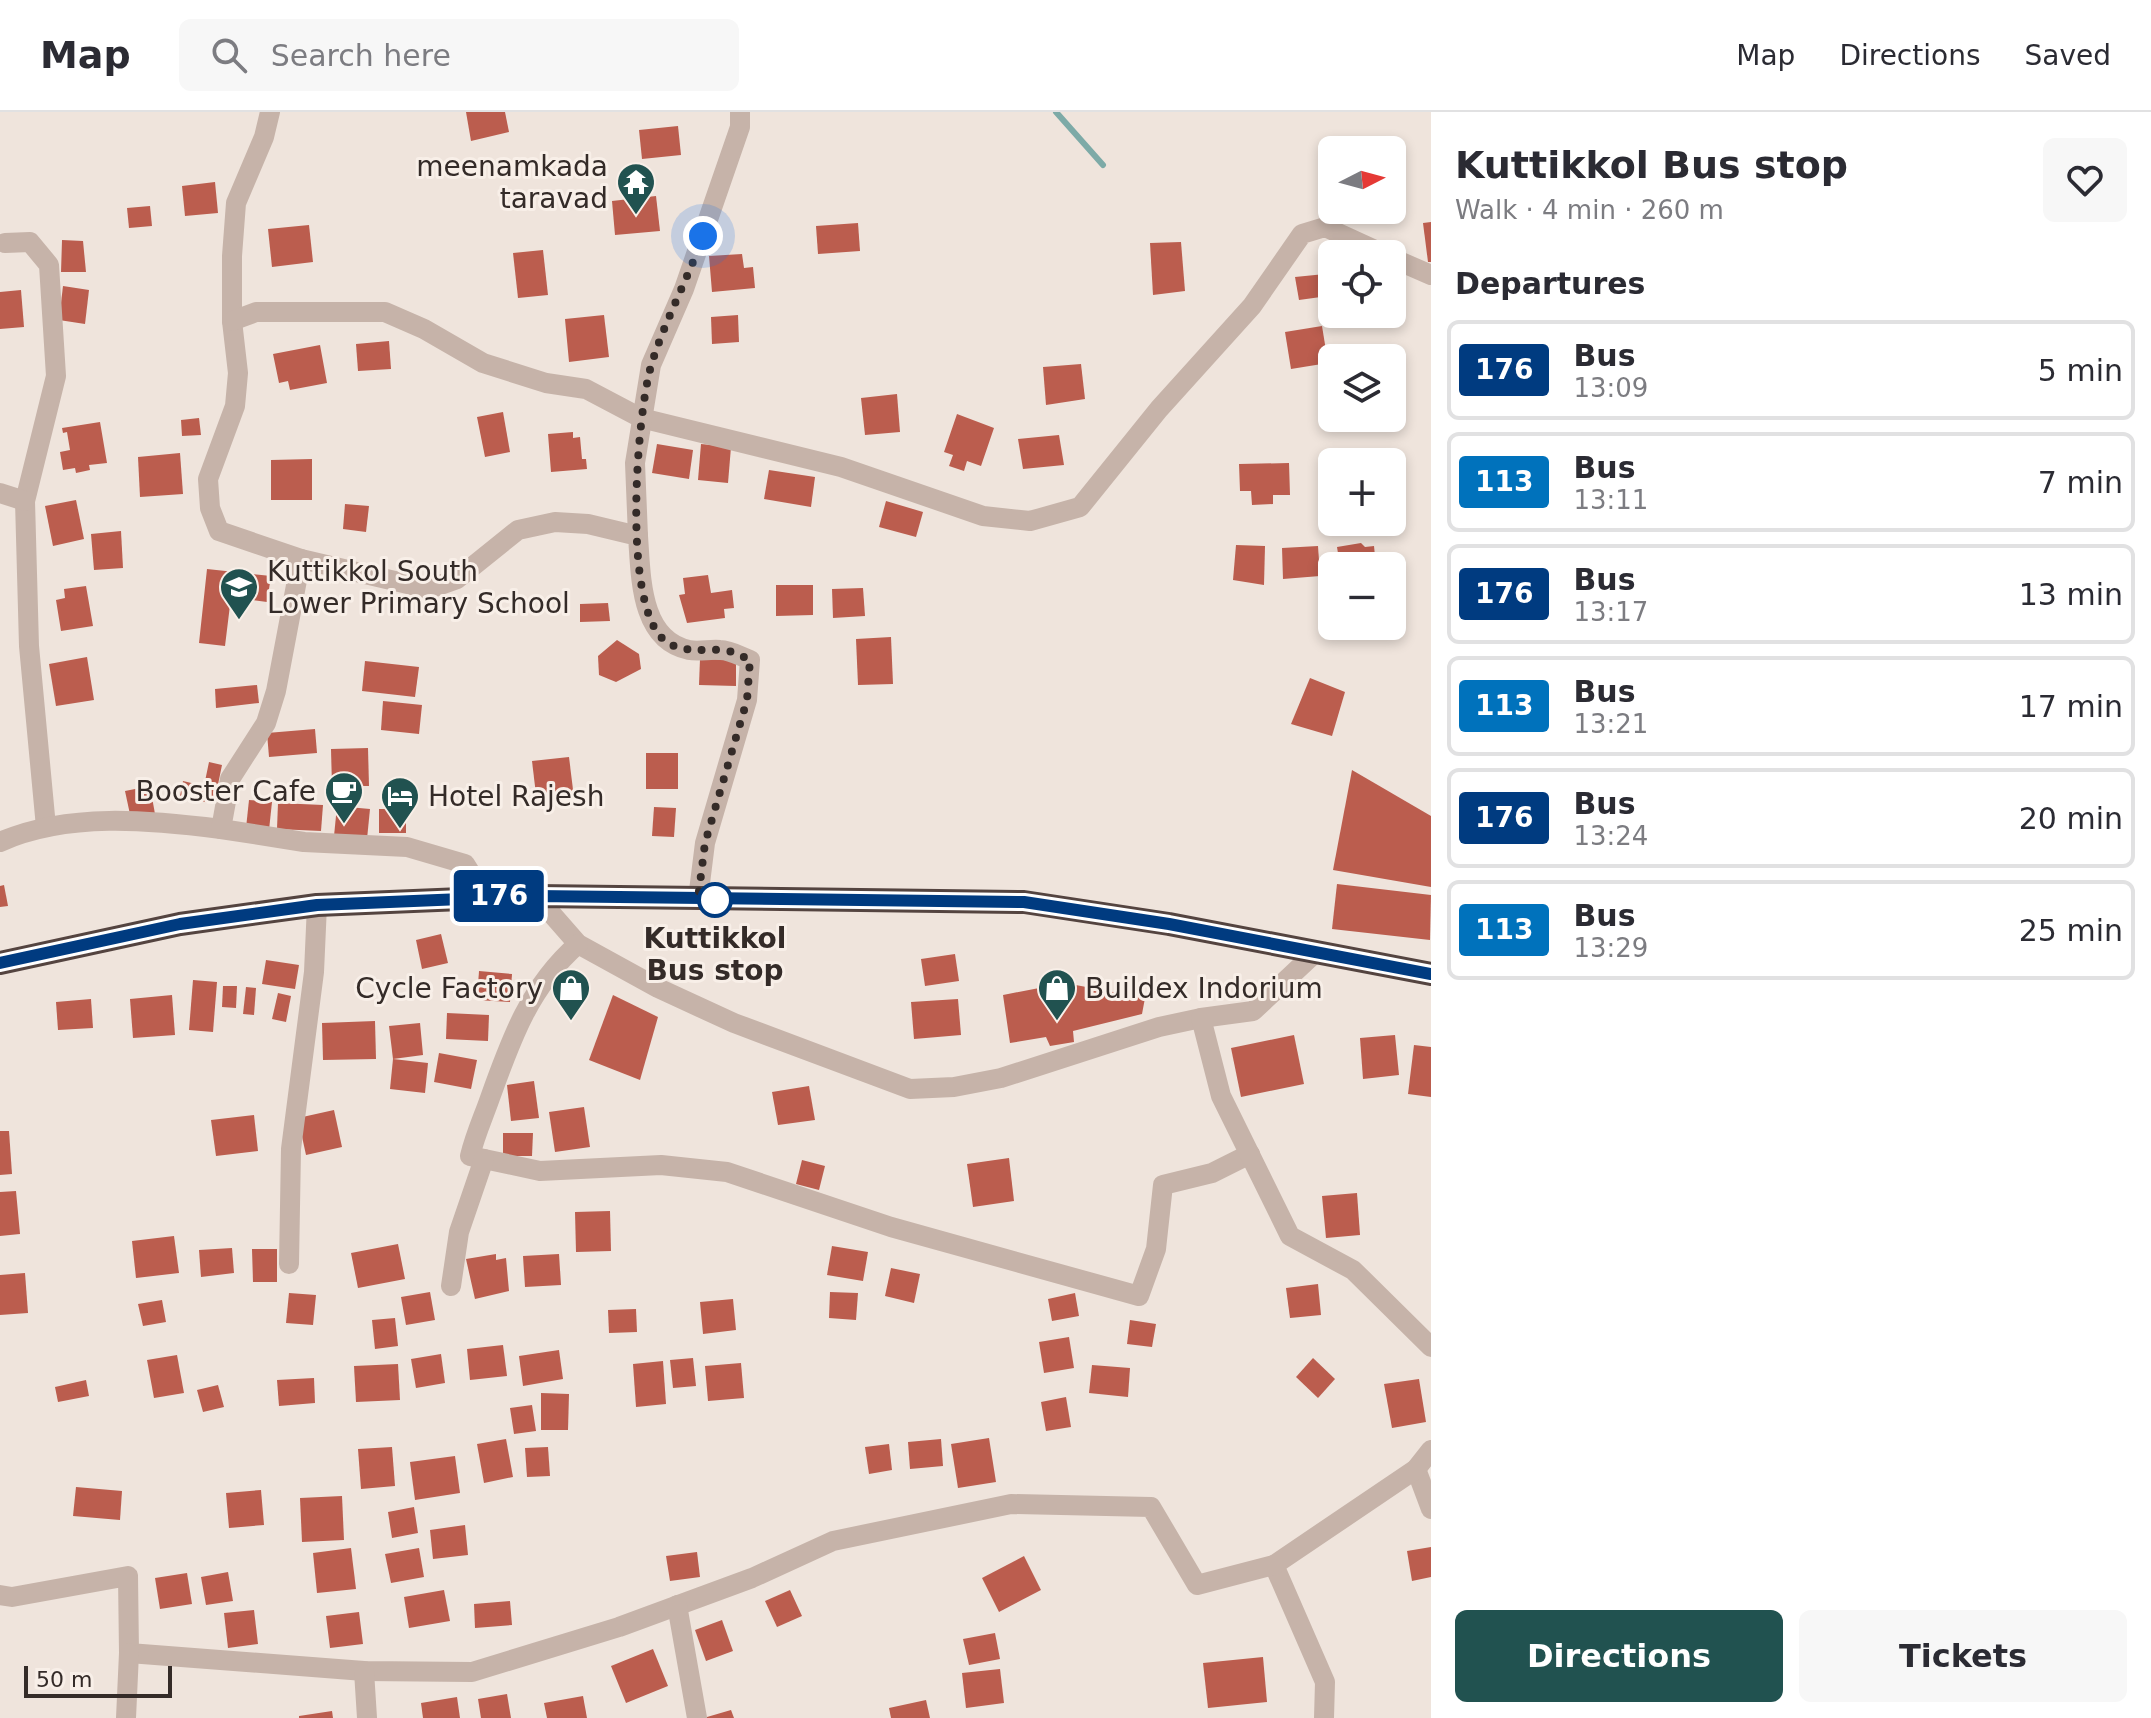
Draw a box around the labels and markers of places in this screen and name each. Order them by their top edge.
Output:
place label: meenamkada taravad [416,150,608,215]
temple icon: meenamkada taravad [615,161,657,216]
place label: Kuttikkol South Lower Primary School [267,555,570,620]
school or university icon: Kuttikkol South Lower Primary School [218,566,260,621]
cafe icon: Booster Cafe [323,770,365,825]
place label: Booster Cafe [136,775,316,808]
hotel icon: Hotel Rajesh [379,775,421,830]
place label: Hotel Rajesh [428,780,604,813]
marker: Kuttikkol Bus stop [698,883,732,917]
place label: Kuttikkol Bus stop [644,922,786,987]
shop icon: Cycle Factory [550,967,592,1022]
shop icon: Buildex Indorium [1036,967,1078,1022]
place label: Cycle Factory [355,972,543,1005]
place label: Buildex Indorium [1085,972,1323,1005]

